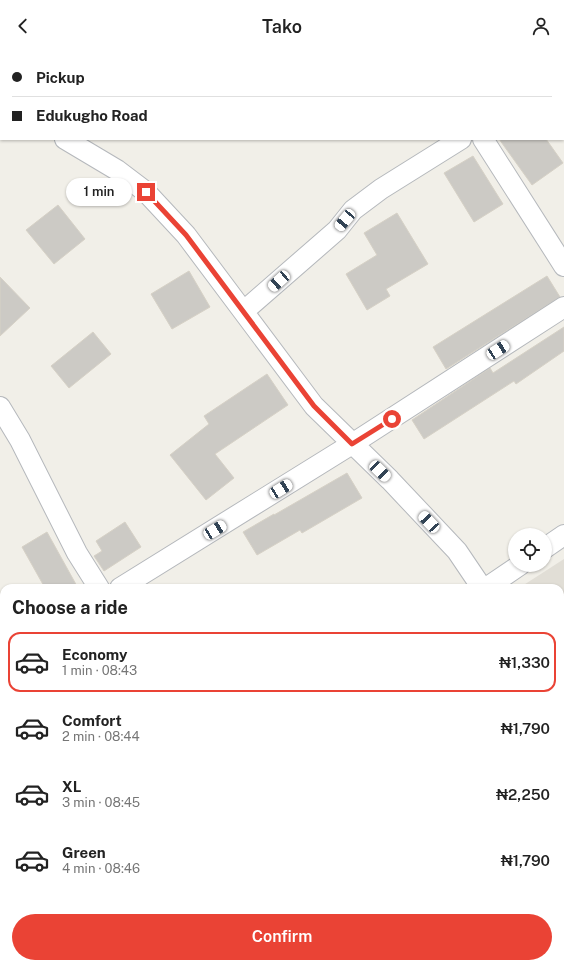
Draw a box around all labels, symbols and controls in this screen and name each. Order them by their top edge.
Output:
icon: back [12,15,34,37]
icon: person [530,15,552,37]
text: Tako [262,16,302,37]
text: Pickup [36,69,85,86]
text: Edukugho Road [36,107,148,124]
callout: 1 min [66,178,132,206]
route end [137,183,155,201]
text: 1 min [84,184,114,199]
car [333,207,357,233]
car [266,269,292,293]
car [485,338,511,362]
route start [383,410,401,428]
car [367,458,393,484]
car [268,478,294,500]
car [416,509,442,535]
car [202,519,228,541]
map controls [508,528,552,572]
button: locate [508,528,552,572]
text: Choose a ride [12,597,128,618]
icon: car [14,644,50,680]
text: Economy [62,646,127,663]
text: ₦1,330 [499,654,550,671]
text: 1 min · 08:43 [62,663,137,678]
icon: car [14,710,50,746]
text: Comfort [62,712,122,729]
text: ₦1,790 [501,720,550,737]
text: 2 min · 08:44 [62,729,140,744]
icon: car [14,776,50,812]
text: XL [62,778,81,795]
text: ₦2,250 [496,786,550,803]
text: 3 min · 08:45 [62,795,140,810]
icon: car [14,842,50,878]
text: Green [62,844,106,861]
text: ₦1,790 [501,852,550,869]
text: 4 min · 08:46 [62,861,140,876]
button: Confirm [12,914,552,960]

